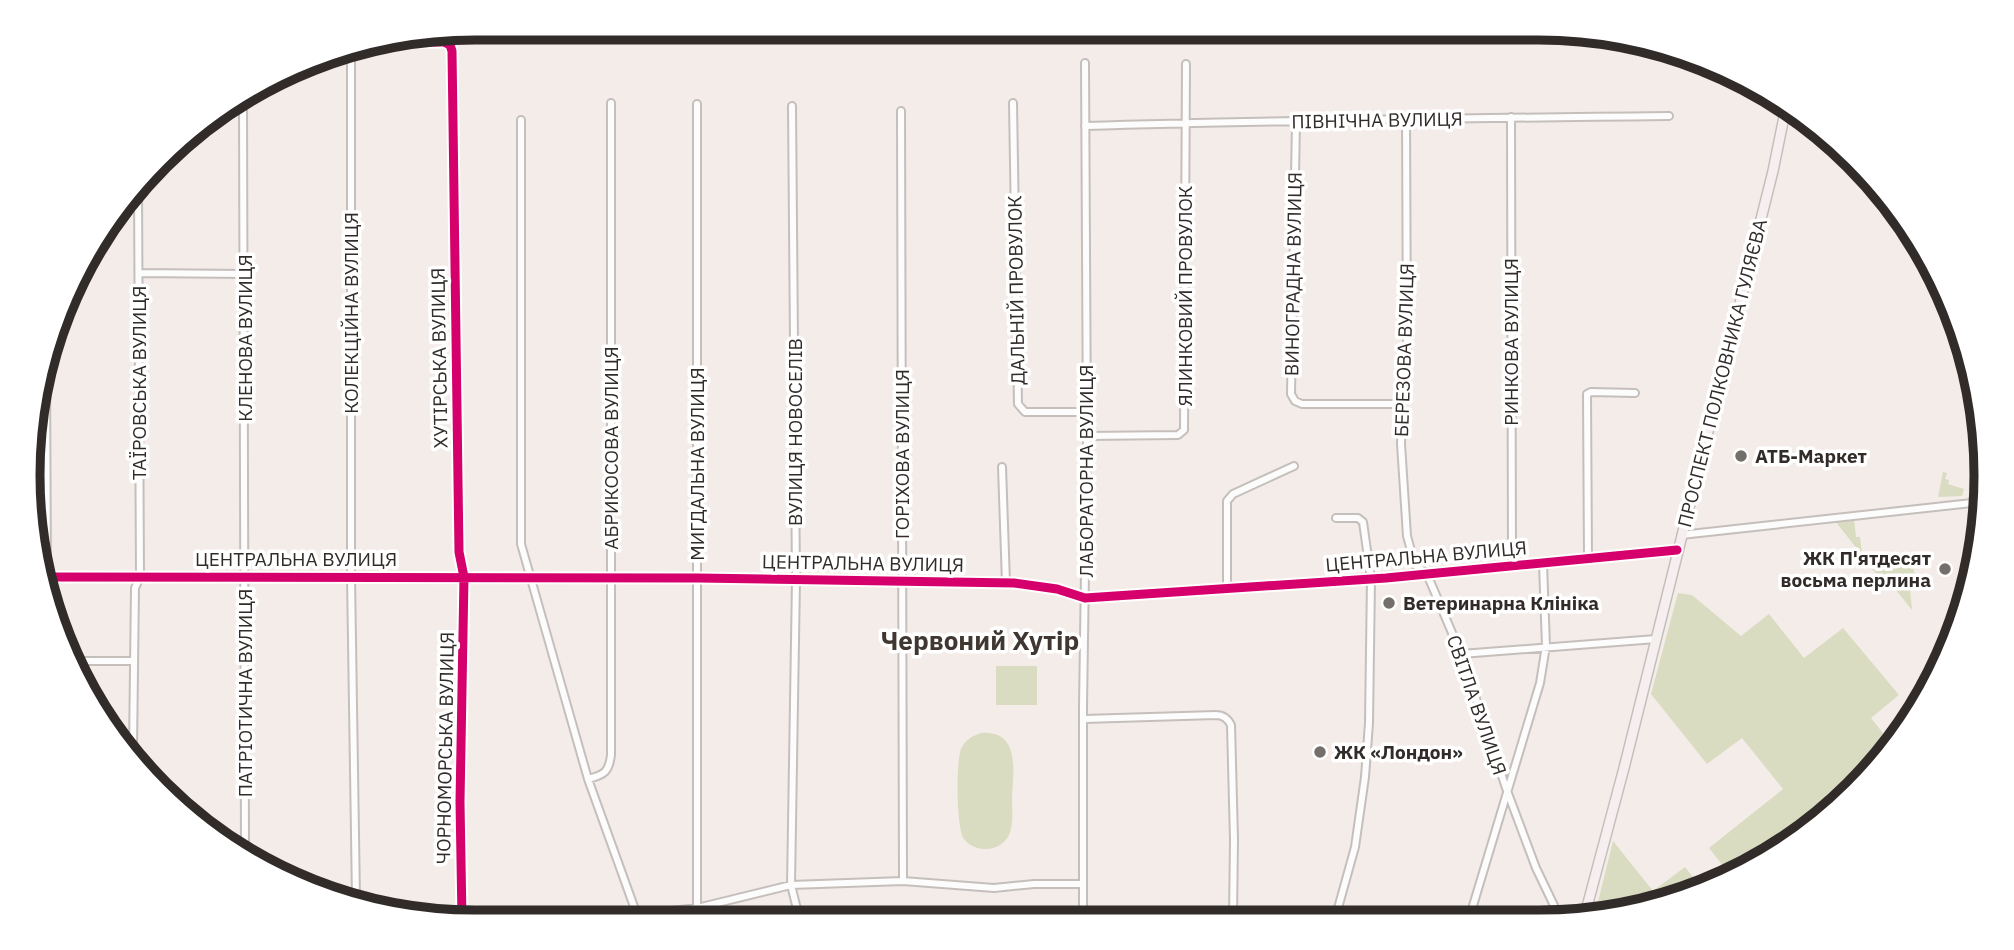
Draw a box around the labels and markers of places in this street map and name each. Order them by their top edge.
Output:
place label: АТБ-Маркет [1755,444,1867,468]
marker: АТБ-Маркет [1733,448,1749,464]
place label: ЖК П'ятдесят восьма перлина [1781,546,1931,592]
marker: ЖК П'ятдесят восьма перлина [1937,561,1953,577]
place label: Ветеринарна Клініка [1403,591,1599,615]
marker: Ветеринарна Клініка [1381,595,1397,611]
place label: ЖК «Лондон» [1334,740,1463,764]
marker: ЖК «Лондон» [1312,744,1328,760]

